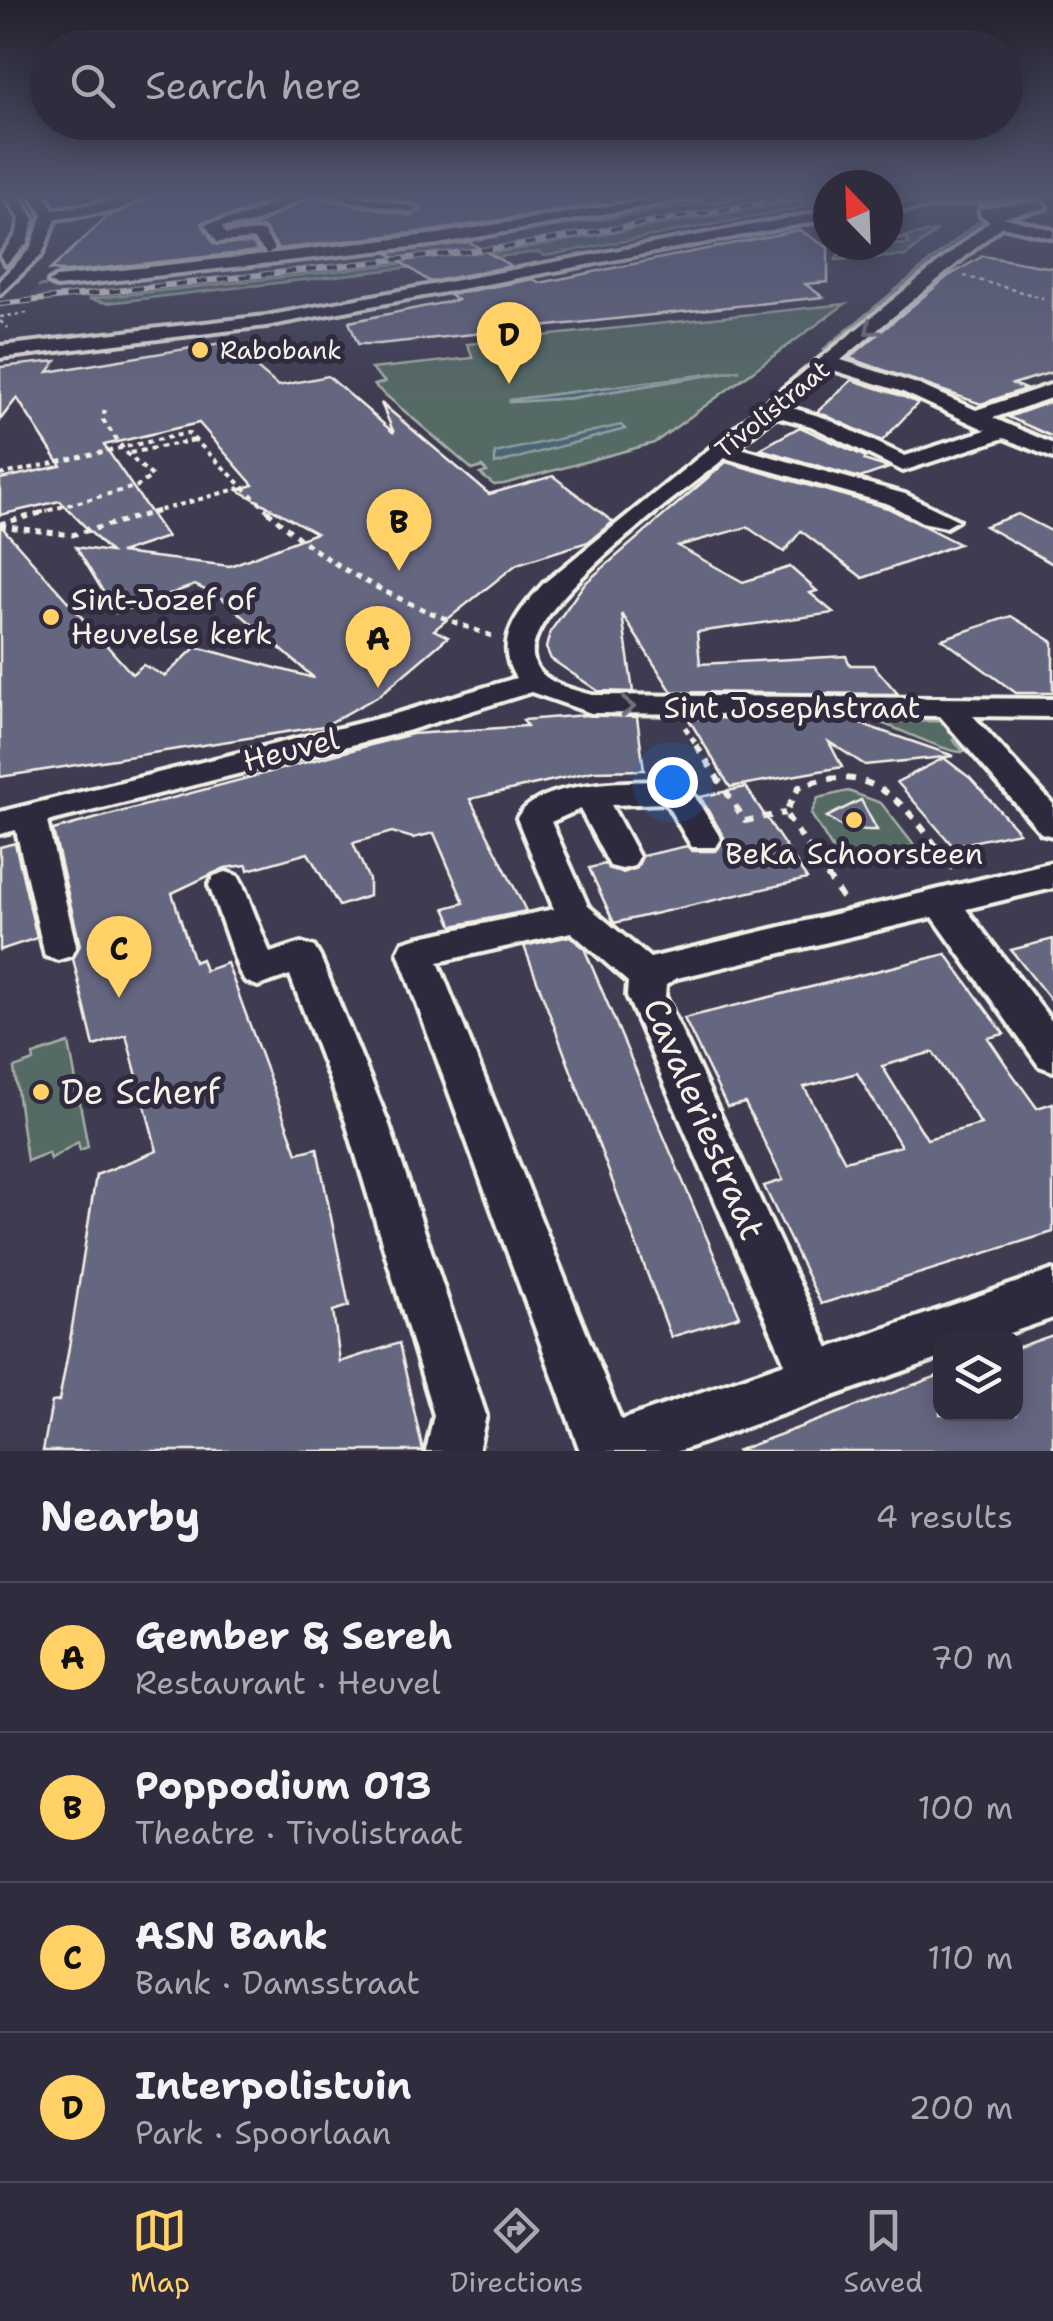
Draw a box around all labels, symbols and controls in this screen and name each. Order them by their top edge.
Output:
search box [30,30,1023,140]
icon: search [65,58,120,113]
text: Search here [145,60,362,111]
north arrow [813,170,903,260]
pin: D [476,302,542,384]
one-way arrow [864,317,882,335]
place label: Rabobank [220,333,342,367]
marker: Rabobank [189,339,211,361]
street label: Tivolistraat [708,352,836,466]
pin: B [366,488,432,571]
place label: Sint-Jozef of Heuvelse kerk [71,579,272,654]
marker: Sint-Jozef of Heuvelse kerk [40,606,62,628]
pin: A [346,606,410,688]
street label: Sint Josephstraat [663,687,921,728]
one-way arrow [622,696,637,718]
street label: Heuvel [239,718,343,781]
your location [647,757,698,808]
marker: BeKa Schoorsteen [843,809,865,831]
place label: BeKa Schoorsteen [725,833,983,874]
pin: C [86,916,152,998]
street label: Cavaleriestraat [632,991,777,1247]
place label: De Scherf [61,1068,222,1115]
marker: De Scherf [30,1081,52,1103]
map controls [933,1331,1023,1421]
button: layers [933,1331,1023,1421]
text: Nearby [40,1488,200,1544]
text: 4 results [876,1495,1013,1538]
text: Gember & Sereh [135,1610,453,1661]
text: A [60,1636,85,1679]
text: 70 m [930,1636,1013,1679]
text: Restaurant · Heuvel [135,1661,441,1704]
text: Poppodium 013 [135,1760,432,1811]
text: B [63,1786,82,1829]
text: 100 m [917,1786,1013,1829]
text: Theatre · Tivolistraat [135,1811,463,1854]
text: ASN Bank [135,1910,328,1961]
text: C [63,1936,82,1979]
text: 110 m [927,1936,1013,1979]
text: Bank · Damsstraat [135,1961,420,2004]
text: Interpolistuin [135,2060,411,2111]
text: D [61,2086,84,2129]
text: 200 m [909,2086,1013,2129]
text: Park · Spoorlaan [135,2111,391,2154]
tab: Map [130,2203,190,2301]
tab: Directions [450,2203,583,2301]
tab: Saved [843,2203,923,2301]

